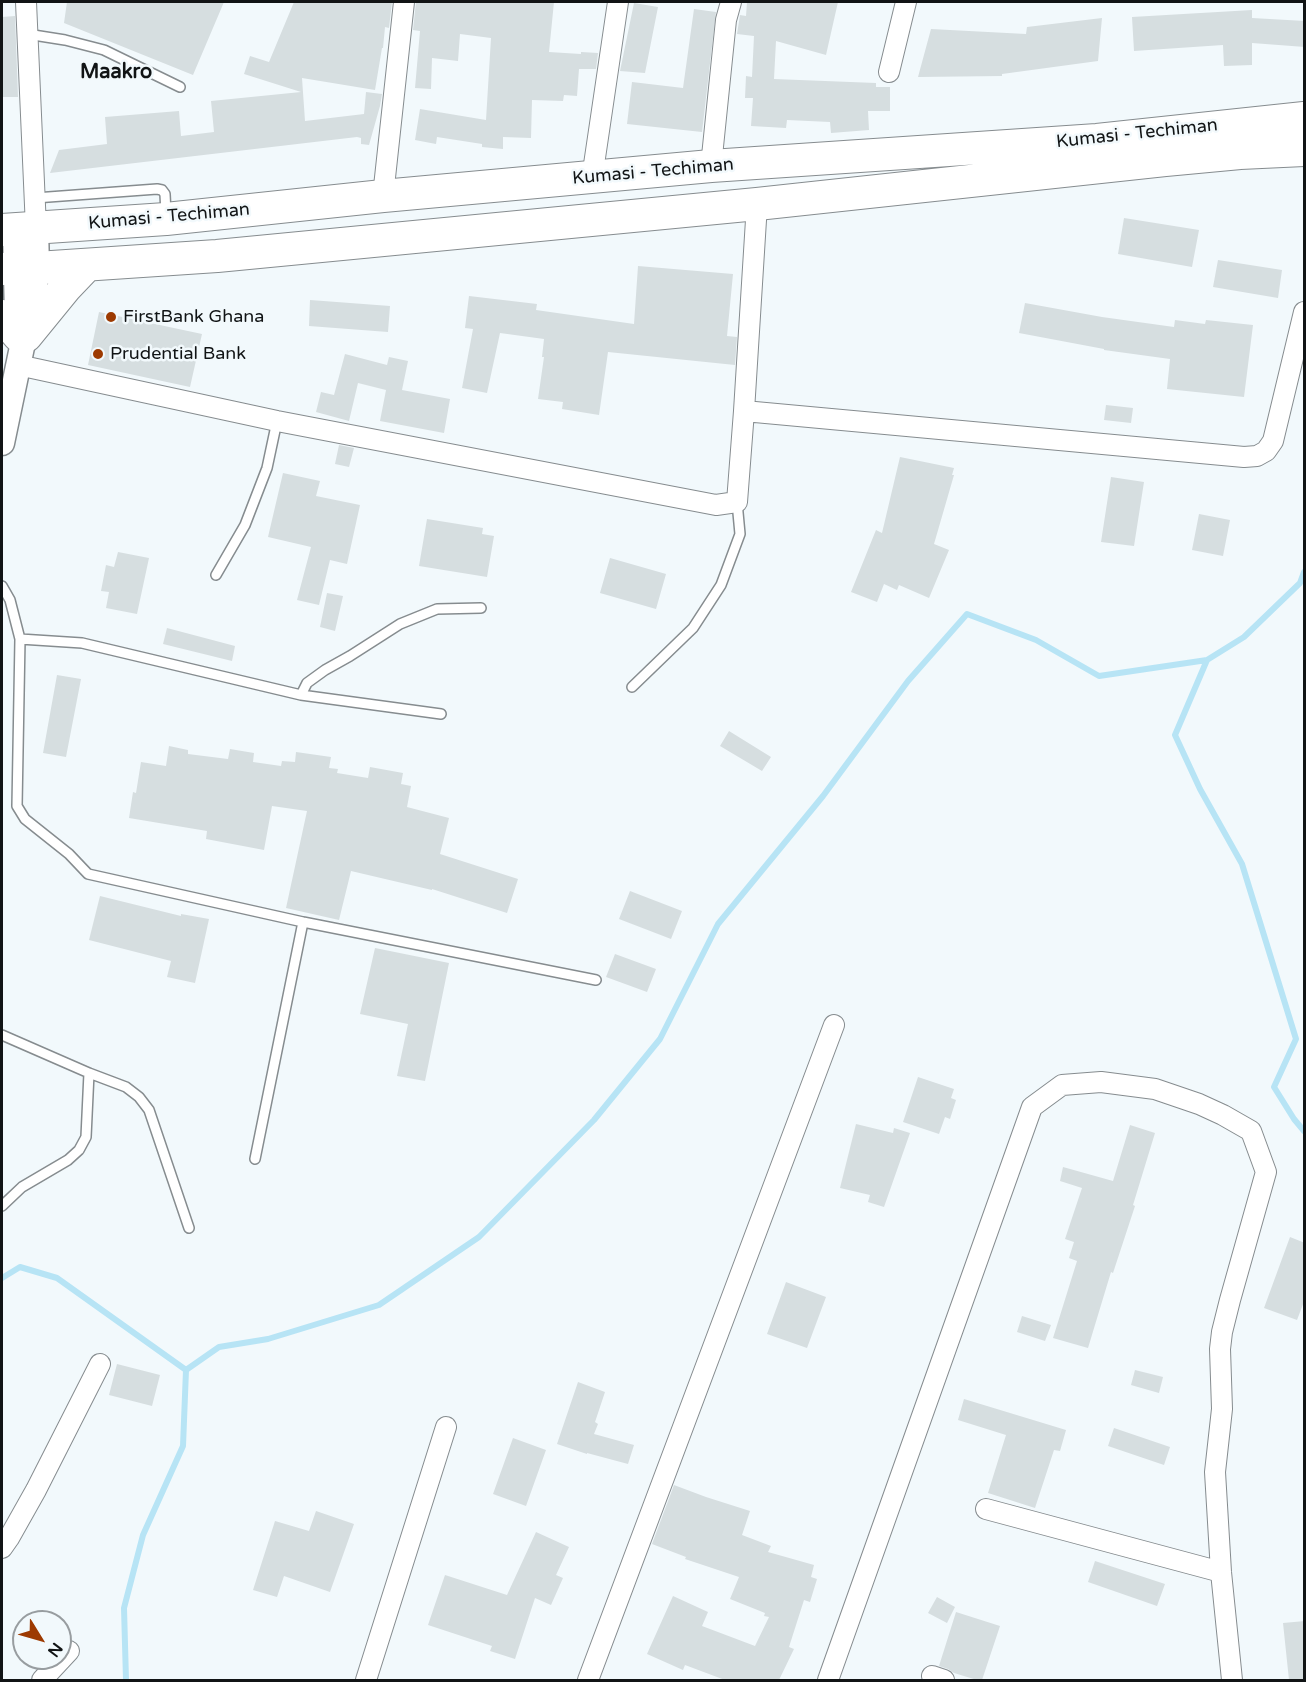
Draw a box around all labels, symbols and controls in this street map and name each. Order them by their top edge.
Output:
district label: Maakro [80,61,152,85]
street label: Kumasi - Techiman [1055,115,1219,153]
street label: Kumasi - Techiman [571,154,735,190]
street label: Kumasi - Techiman [87,199,251,235]
place label: FirstBank Ghana [123,306,264,328]
marker: FirstBank Ghana [104,310,118,324]
place label: Prudential Bank [110,343,246,365]
marker: Prudential Bank [91,347,105,361]
north arrow [12,1610,72,1670]
text: N [43,1638,67,1661]

